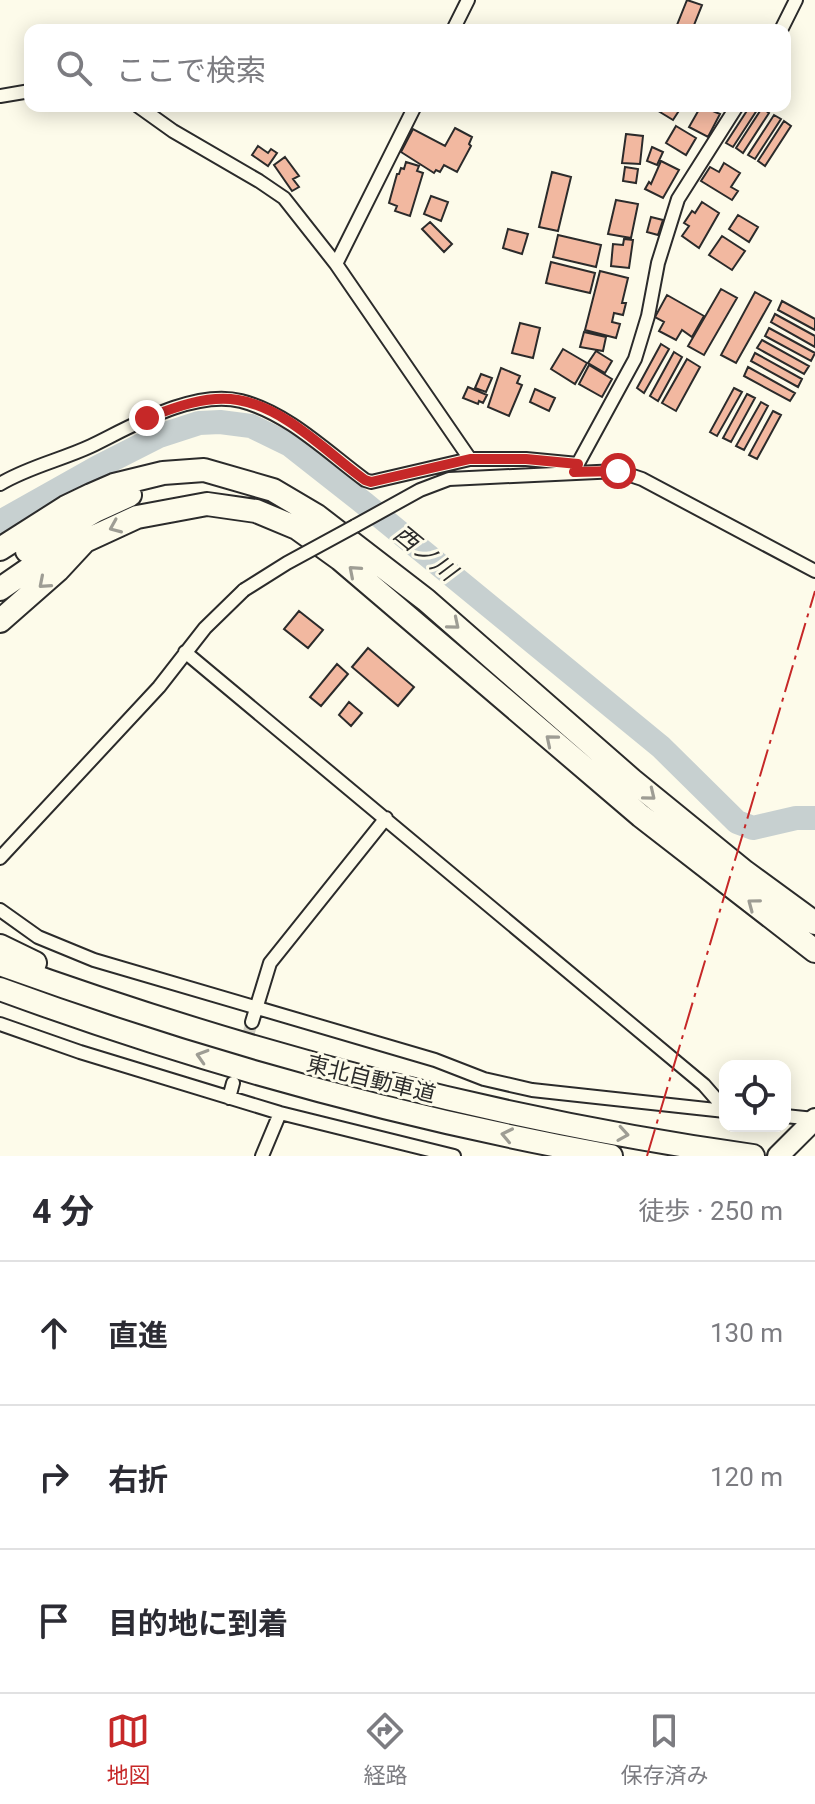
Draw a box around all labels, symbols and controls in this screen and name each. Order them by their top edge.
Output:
search box [24,24,791,112]
icon: search [52,46,96,90]
text: ここで検索 [116,53,266,88]
route end [129,400,165,436]
route start [600,453,636,489]
one-way arrow [109,517,123,533]
water label: 西ノ川 [388,519,464,588]
one-way arrow [348,566,363,581]
one-way arrow [38,573,53,587]
one-way arrow [445,614,460,629]
one-way arrow [546,735,561,750]
one-way arrow [641,785,656,800]
one-way arrow [747,899,762,914]
one-way arrow [195,1049,209,1065]
street label: 東北自動車道 [304,1051,438,1107]
map controls [719,1060,791,1132]
button: locate [719,1060,791,1132]
one-way arrow [616,1124,630,1141]
one-way arrow [501,1127,515,1144]
text: 4 分 [32,1191,94,1231]
text: 徒歩 · 250 m [638,1196,783,1226]
icon: ahead [32,1311,76,1355]
text: 直進 [108,1318,168,1353]
text: 130 m [710,1318,783,1348]
icon: right [32,1455,76,1499]
text: 右折 [108,1462,168,1497]
text: 120 m [710,1462,783,1492]
icon: arrive [32,1599,76,1643]
text: 目的地に到着 [108,1606,288,1641]
tab: 地図 [106,1709,151,1789]
tab: 経路 [363,1709,408,1789]
tab: 保存済み [620,1709,709,1789]

